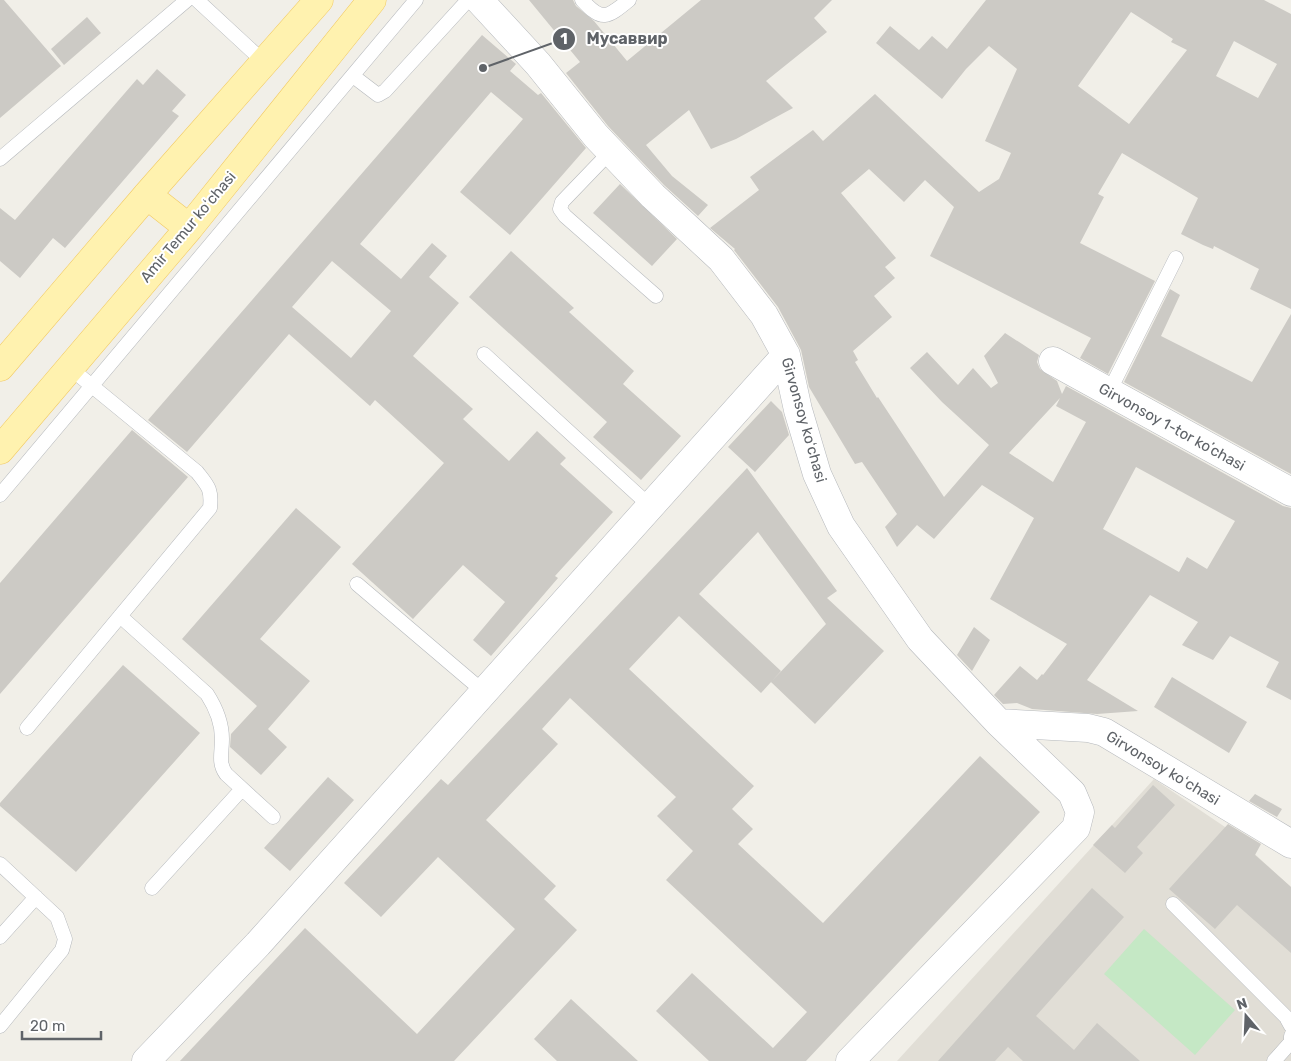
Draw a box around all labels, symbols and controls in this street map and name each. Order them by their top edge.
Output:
callout: Мусаввир [551,23,677,54]
text: Мусаввир [587,29,668,48]
text: 1 [560,30,568,48]
street label: Amir Temur koʻchasi [136,168,240,286]
street label: Girvonsoy koʻchasi [778,355,830,485]
street label: Girvonsoy 1-tor koʼchasi [1096,379,1248,475]
street label: Girvonsoy koʻchasi [1103,727,1223,809]
north arrow [1221,991,1271,1041]
text: N [1234,995,1249,1014]
scale bar [22,1008,101,1040]
text: 20 m [30,1017,65,1035]

